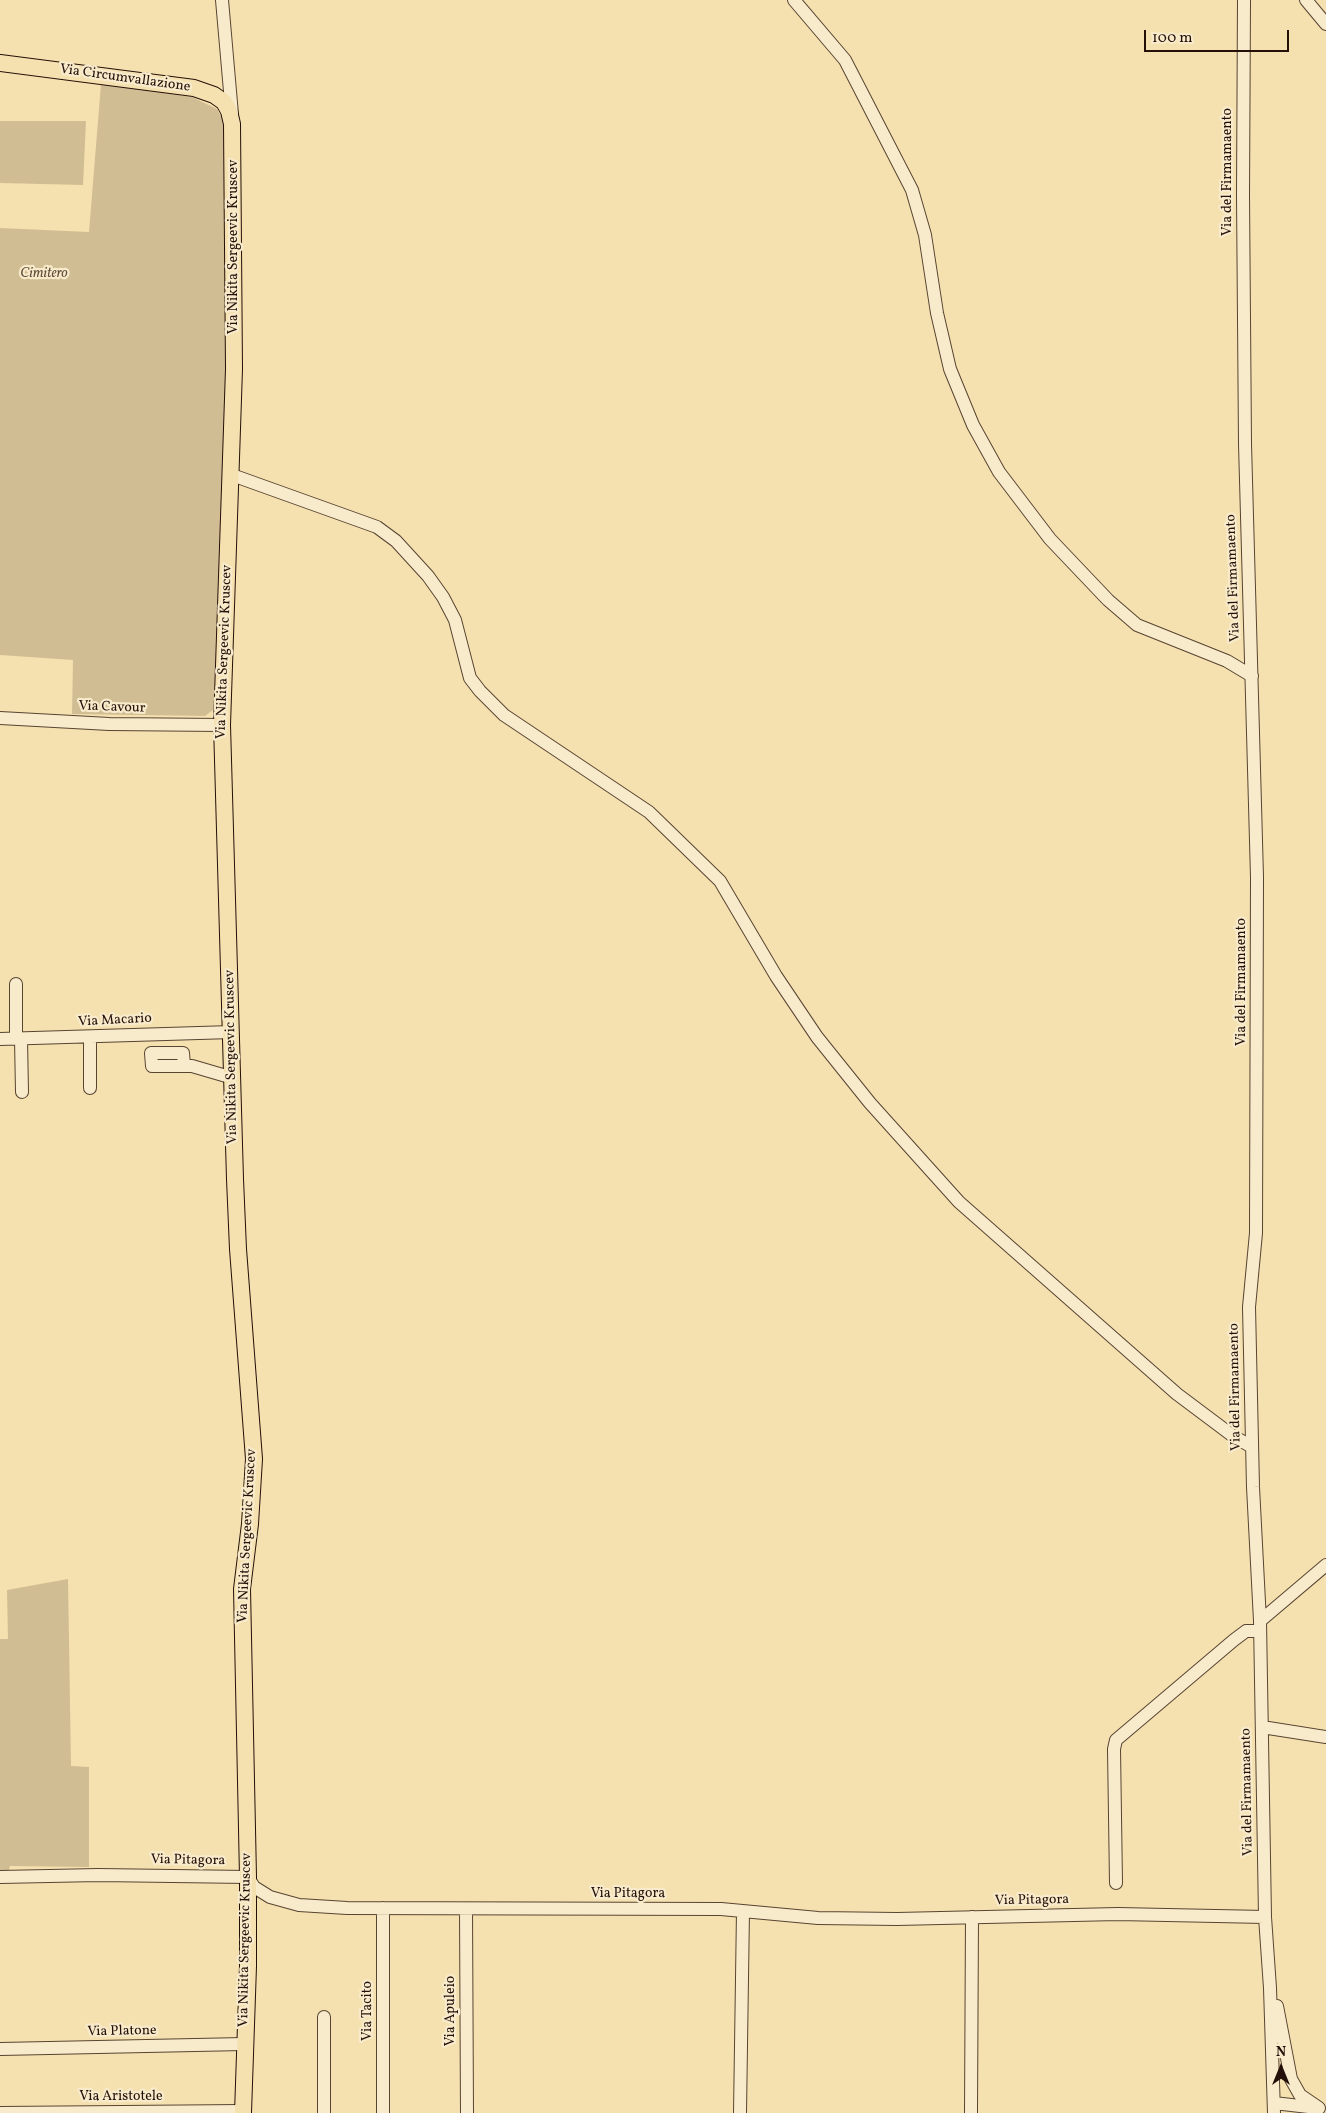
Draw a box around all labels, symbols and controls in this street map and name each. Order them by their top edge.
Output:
scale bar [1146,20,1291,52]
text: 100 m [1152,28,1192,49]
street label: Via Circumvallazione [59,62,191,96]
street label: Via del Firmamaento [1220,108,1236,236]
street label: Via Nikita Sergeevic Kruscev [226,160,242,334]
park label: Cimitero [20,266,68,282]
street label: Via del Firmamaento [1223,514,1245,642]
street label: Via Nikita Sergeevic Kruscev [214,564,236,740]
street label: Via Cavour [78,698,146,718]
street label: Via del Firmamaento [1234,918,1250,1046]
street label: Via Nikita Sergeevic Kruscev [222,970,242,1144]
street label: Via Macario [78,1011,152,1031]
street label: Via del Firmamaento [1226,1323,1246,1451]
street label: Via Nikita Sergeevic Kruscev [235,1448,261,1624]
street label: Via del Firmamaento [1238,1728,1258,1856]
street label: Via Pitagora [151,1852,225,1870]
street label: Via Nikita Sergeevic Kruscev [236,1853,256,2027]
street label: Via Pitagora [591,1886,665,1902]
street label: Via Pitagora [995,1892,1069,1910]
street label: Via Apuleio [443,1976,459,2046]
street label: Via Tacito [360,1981,376,2041]
street label: Via Platone [87,2023,157,2041]
north arrow [1256,2043,1306,2093]
text: N [1276,2043,1286,2062]
street label: Via Aristotele [79,2089,163,2105]

